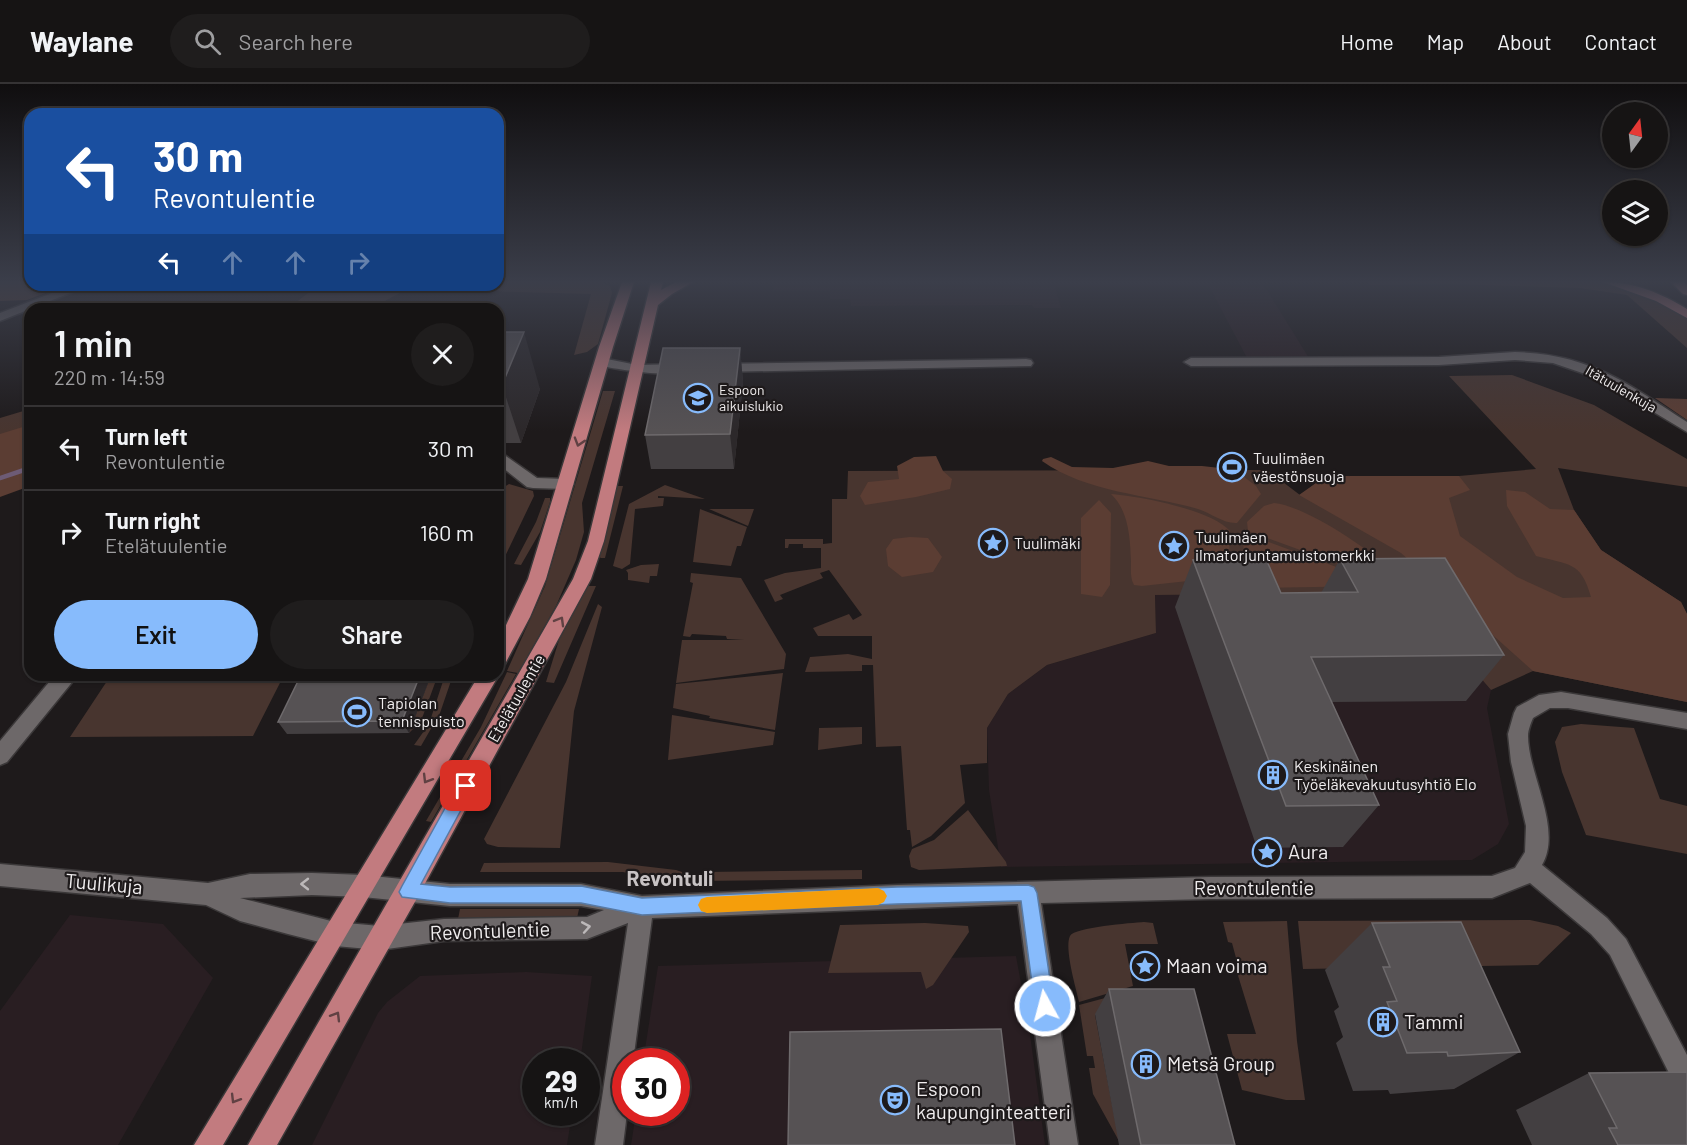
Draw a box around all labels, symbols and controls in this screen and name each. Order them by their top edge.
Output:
search box [170,14,590,68]
text: Waylane [30,24,134,58]
icon: search [191,25,224,58]
text: Search here [239,28,353,54]
text: Home [1340,29,1394,54]
text: Map [1427,29,1464,54]
text: About [1497,29,1552,54]
text: Contact [1585,29,1657,54]
north arrow [1602,102,1668,168]
map controls [1602,102,1668,246]
text: 30 m [153,130,243,180]
icon: left [54,132,132,210]
button: layers [1602,180,1668,246]
text: Revontulentie [153,181,316,213]
icon: left [153,246,186,279]
icon: ahead [216,246,249,279]
icon: ahead [279,246,312,279]
icon: right [342,246,375,279]
text: 1 min [54,321,133,364]
button: close [411,323,474,386]
street label: Itätuulenkuja [1583,361,1660,416]
text: 220 m · 14:59 [54,365,165,389]
place label: Espoon aikuislukio [719,381,783,414]
school or university icon: Espoon aikuislukio [682,382,714,414]
text: Turn left [105,423,188,449]
icon: left [54,432,87,465]
text: 30 m [428,435,474,461]
one-way arrow [573,436,586,447]
place label: Tuulimäen väestönsuoja [1253,448,1344,485]
text: Revontulentie [105,449,226,473]
sports icon: Tuulimäen väestönsuoja [1216,451,1248,483]
text: Turn right [105,507,200,533]
icon: right [54,516,87,549]
text: 160 m [420,519,474,545]
place icon: Tuulimäki [977,527,1009,559]
place label: Tuulimäen ilmatorjuntamuistomerkki [1195,527,1375,564]
place icon: Tuulimäen ilmatorjuntamuistomerkki [1158,530,1190,562]
text: Etelätuulentie [105,533,227,557]
place label: Tuulimäki [1014,533,1081,552]
button: Exit [54,600,258,669]
button: Share [270,600,474,669]
one-way arrow [553,617,564,627]
street label: Etelätuulentie [483,651,548,745]
place label: Tapiolan tennispuisto [378,693,465,730]
sports icon: Tapiolan tennispuisto [341,696,373,728]
place label: Keskinäinen Työeläkevakuutusyhtiö Elo [1294,756,1477,793]
building icon: Keskinäinen Työeläkevakuutusyhtiö Elo [1257,759,1289,791]
pin [440,760,491,811]
icon: arrive [449,769,482,802]
one-way arrow [422,773,434,783]
place icon: Aura [1251,836,1283,868]
place label: Aura [1288,839,1328,863]
district label: Revontuli [627,865,713,890]
street label: Tuulikuja [64,868,144,898]
street label: Revontulentie [1194,875,1314,899]
one-way arrow [300,878,309,890]
street label: Revontulentie [429,916,551,944]
one-way arrow [581,921,591,934]
place icon: Maan voima [1129,950,1161,982]
place label: Maan voima [1166,953,1267,977]
position arrow [1013,974,1077,1038]
building icon: Tammi [1367,1006,1399,1038]
place label: Tammi [1404,1009,1463,1033]
one-way arrow [329,1012,340,1023]
speed limit sign: 30 [612,1048,690,1126]
building icon: Metsä Group [1130,1048,1162,1080]
place label: Metsä Group [1167,1051,1275,1075]
text: 29 [545,1062,577,1098]
place label: Espoon kaupunginteatteri [916,1076,1071,1123]
theatre icon: Espoon kaupunginteatteri [879,1084,911,1116]
one-way arrow [231,1093,242,1103]
text: km/h [544,1093,578,1111]

